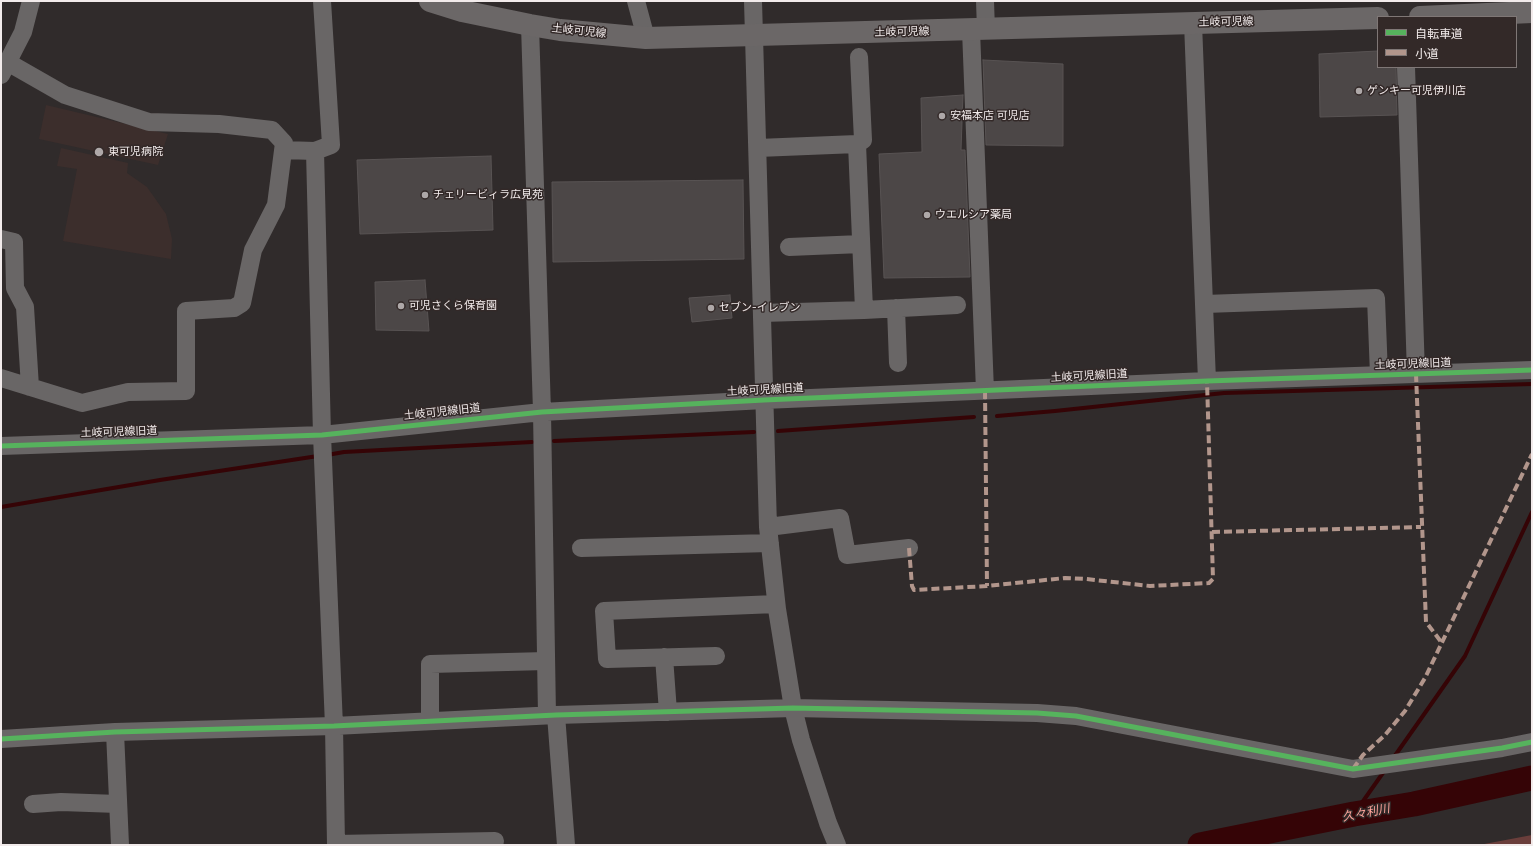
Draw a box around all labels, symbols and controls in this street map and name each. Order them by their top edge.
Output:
street label: 土岐可児線 [1198,15,1254,29]
legend [1377,16,1517,68]
street label: 土岐可児線 [551,22,607,40]
street label: 土岐可児線 [874,25,930,39]
text: 自転車道 [1415,27,1463,41]
text: 小道 [1415,47,1439,61]
place label: ゲンキー可児伊川店 [1367,84,1466,98]
marker: ゲンキー可児伊川店 [1354,86,1364,96]
place label: 安福本店 可児店 [950,109,1030,123]
marker: 安福本店 可児店 [937,111,947,121]
place label: 東可児病院 [108,145,163,159]
marker: 東可児病院 [93,146,105,158]
place label: チェリービィラ広見苑 [433,188,543,202]
marker: チェリービィラ広見苑 [420,190,430,200]
place label: ウエルシア薬局 [935,208,1012,222]
marker: ウエルシア薬局 [922,210,932,220]
place label: 可児さくら保育園 [409,299,497,313]
marker: 可児さくら保育園 [396,301,406,311]
place label: セブン-イレブン [719,301,801,315]
marker: セブン-イレブン [706,303,716,313]
street label: 土岐可児線旧道 [1374,356,1452,372]
street label: 土岐可児線旧道 [1050,367,1128,385]
street label: 土岐可児線旧道 [726,381,804,399]
street label: 土岐可児線旧道 [403,401,481,423]
street label: 土岐可児線旧道 [80,424,158,440]
water label: 久々利川 [1341,801,1391,825]

